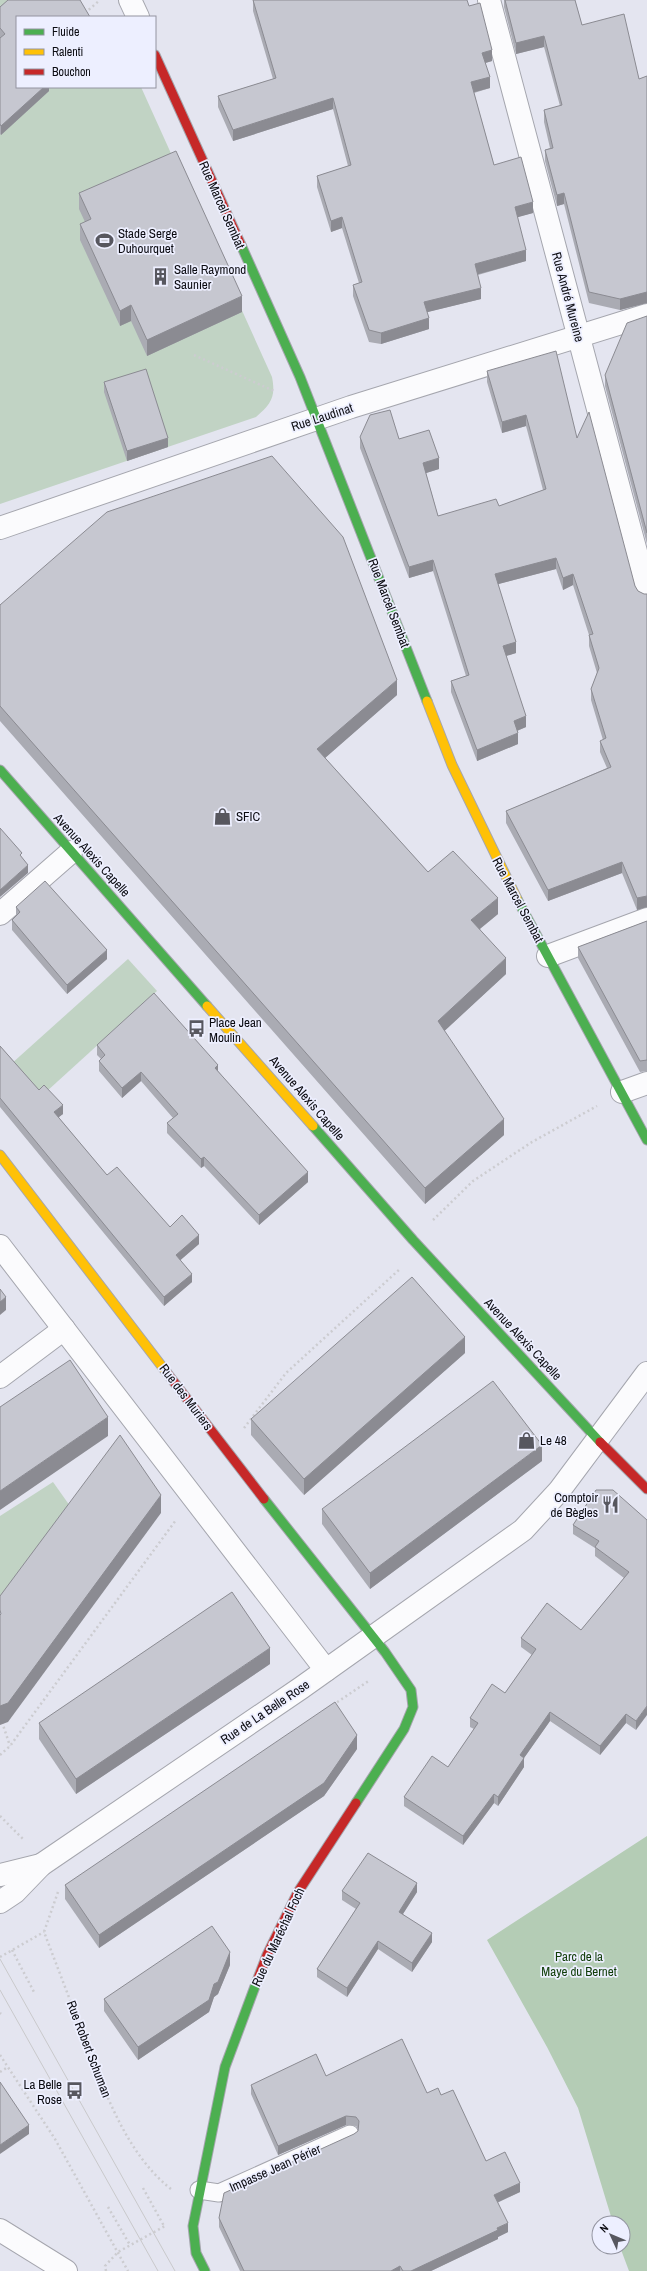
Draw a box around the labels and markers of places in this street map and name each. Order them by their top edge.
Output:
place label: Stade Serge Duhourquet [118,225,177,257]
sports icon: Stade Serge Duhourquet [95,230,115,250]
place label: Salle Raymond Saunier [174,261,246,293]
building icon: Salle Raymond Saunier [151,266,171,286]
shop icon: SFIC [213,806,233,826]
place label: SFIC [236,808,261,825]
place label: Place Jean Moulin [209,1014,262,1046]
bus stop icon: Place Jean Moulin [186,1019,206,1039]
shop icon: Le 48 [517,1430,537,1450]
place label: Le 48 [540,1432,567,1449]
place label: Comptoir de Bègles [551,1489,598,1521]
restaurant icon: Comptoir de Bègles [601,1494,621,1514]
place label: La Belle Rose [23,2076,62,2108]
bus stop icon: La Belle Rose [65,2081,85,2101]

